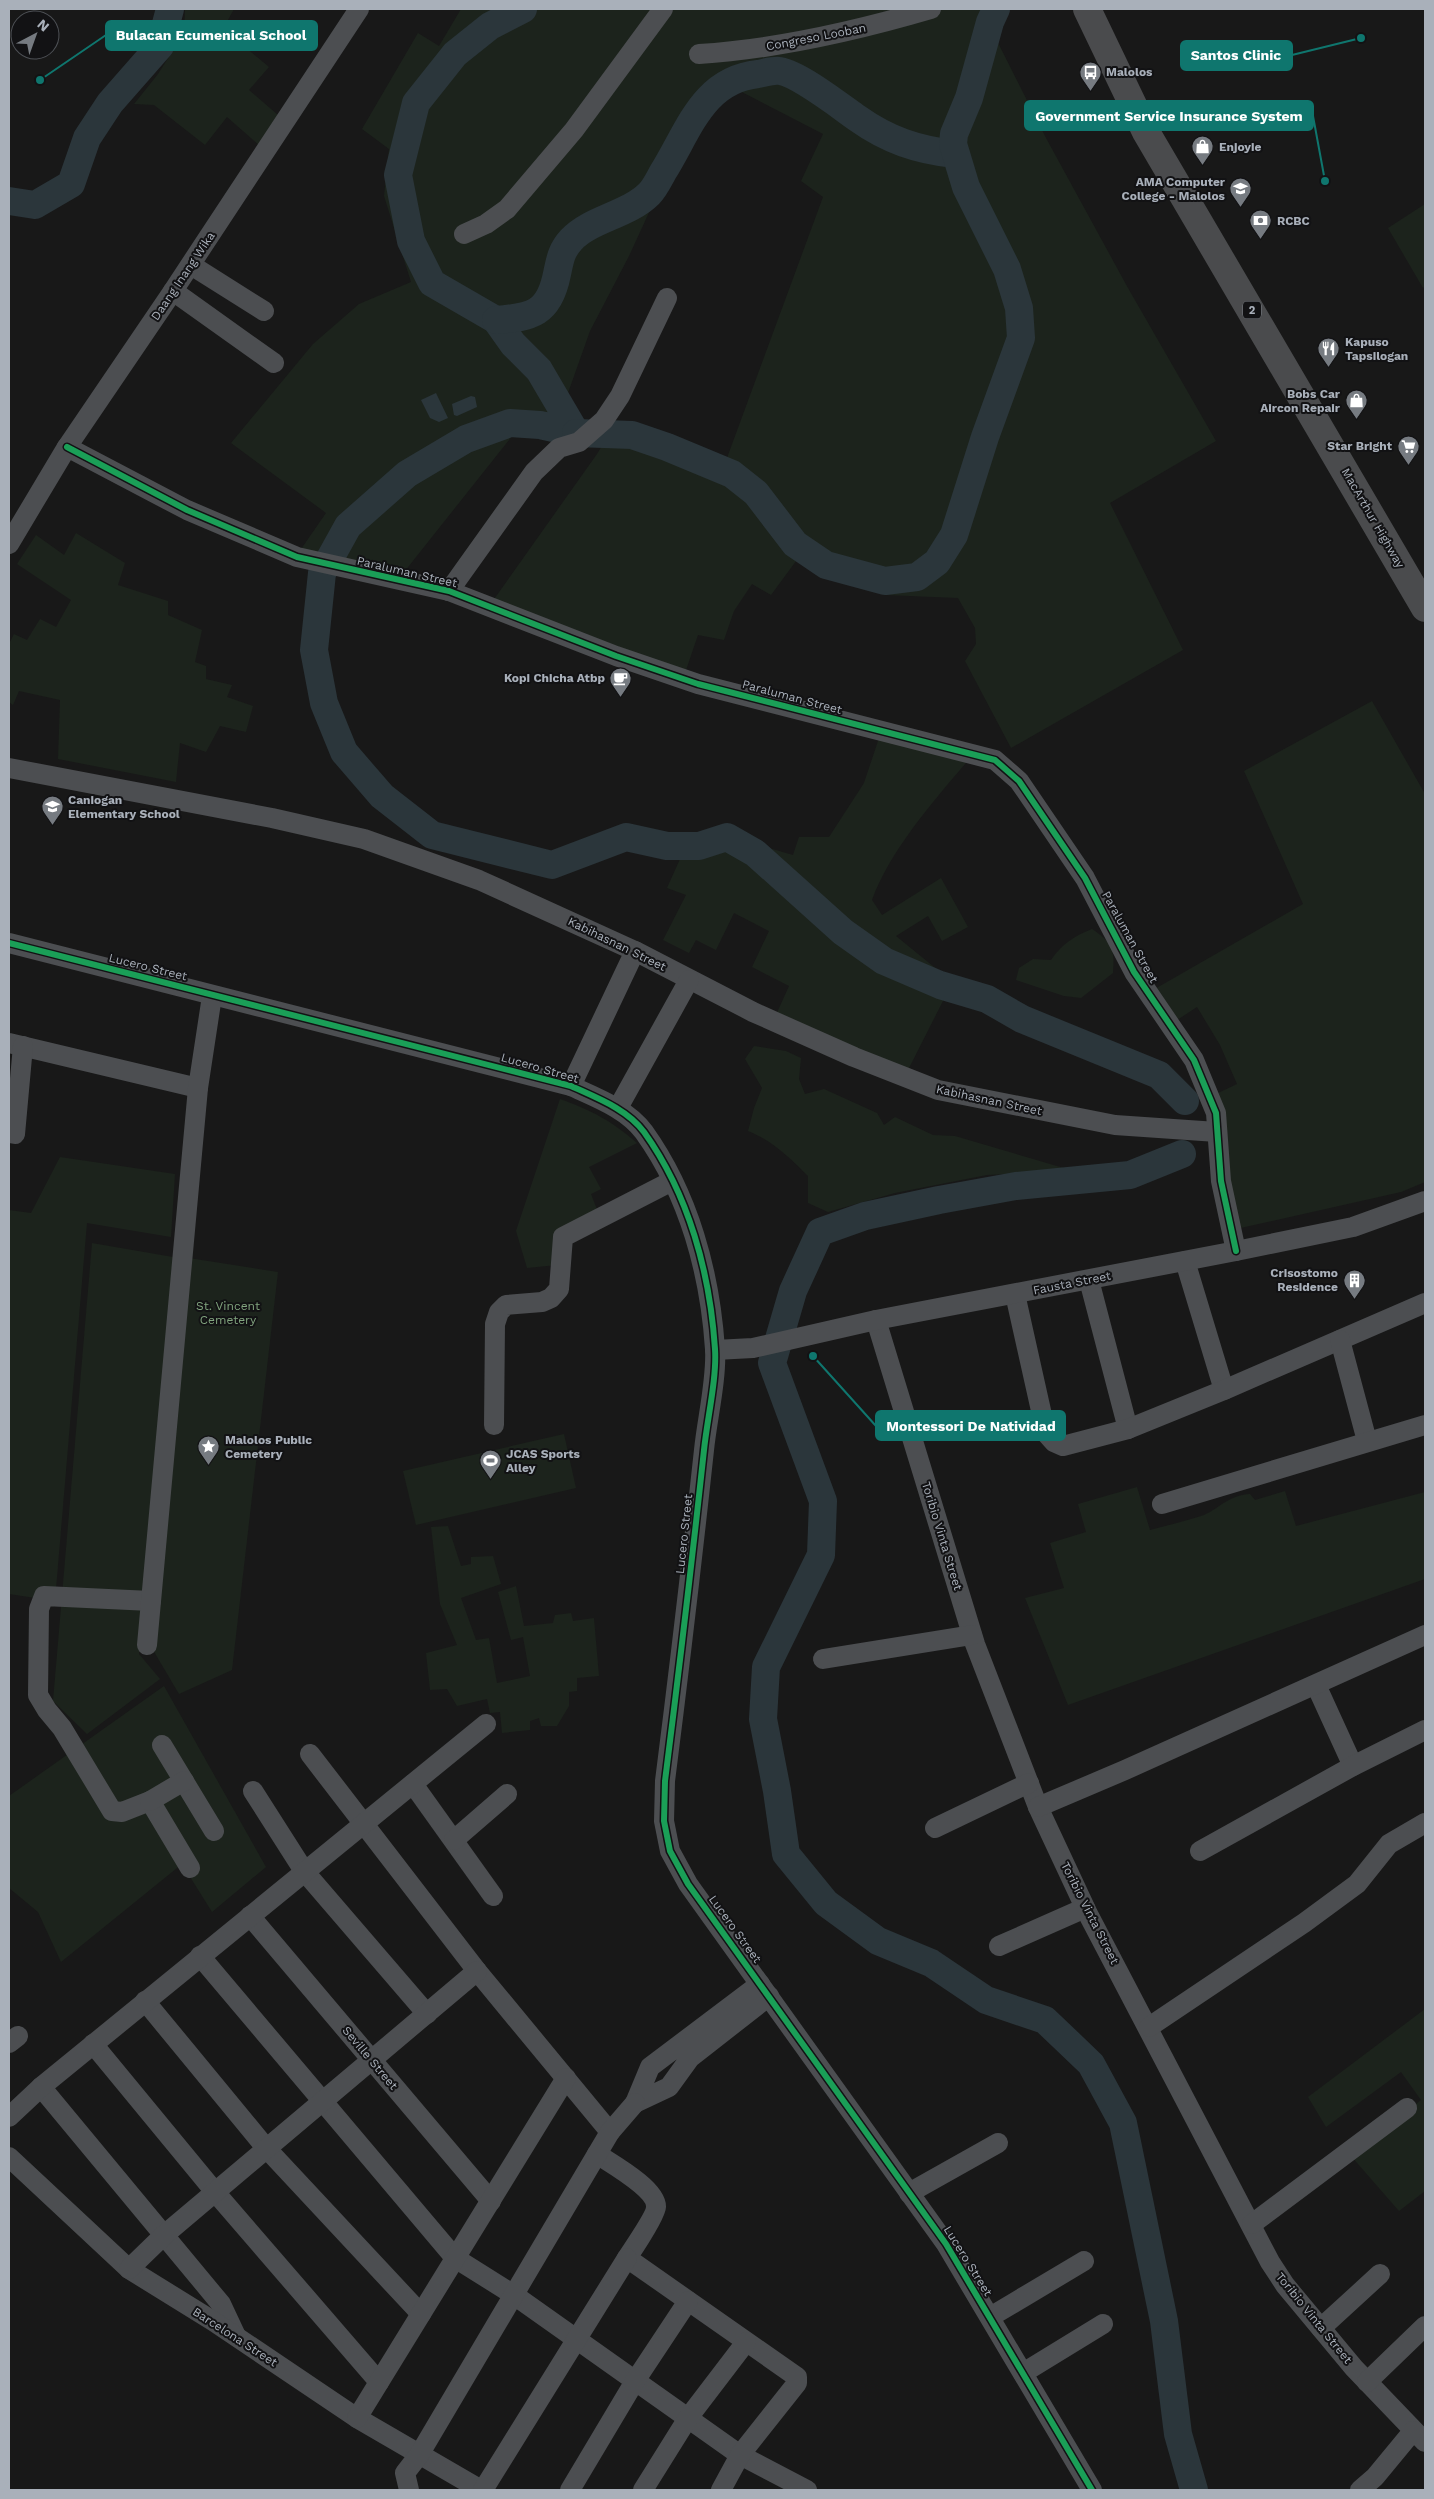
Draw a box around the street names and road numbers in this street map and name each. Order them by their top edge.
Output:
street label: Congreso Looban [765,20,867,54]
street label: Daang Inang Wika [148,229,218,323]
road number: 2 [1243,302,1261,318]
street label: MacArthur Highway [1339,466,1408,571]
street label: Paraluman Street [355,554,459,590]
street label: Paraluman Street [741,677,843,717]
street label: Paraluman Street [1099,889,1161,985]
street label: Kabihasnan Street [566,914,668,974]
street label: Lucero Street [107,951,189,983]
street label: Lucero Street [500,1050,580,1086]
street label: Kabihasnan Street [935,1082,1043,1118]
street label: Fausta Street [1032,1269,1112,1297]
street label: Toribio Vinta Street [919,1480,965,1592]
street label: Lucero Street [673,1493,695,1575]
street label: Toribio Vinta Street [1058,1860,1122,1966]
street label: Lucero Street [706,1892,764,1966]
street label: Seville Street [339,2023,401,2093]
street label: Lucero Street [941,2223,995,2299]
street label: Toribio Vinta Street [1273,2270,1355,2366]
street label: Barcelona Street [190,2304,280,2370]

